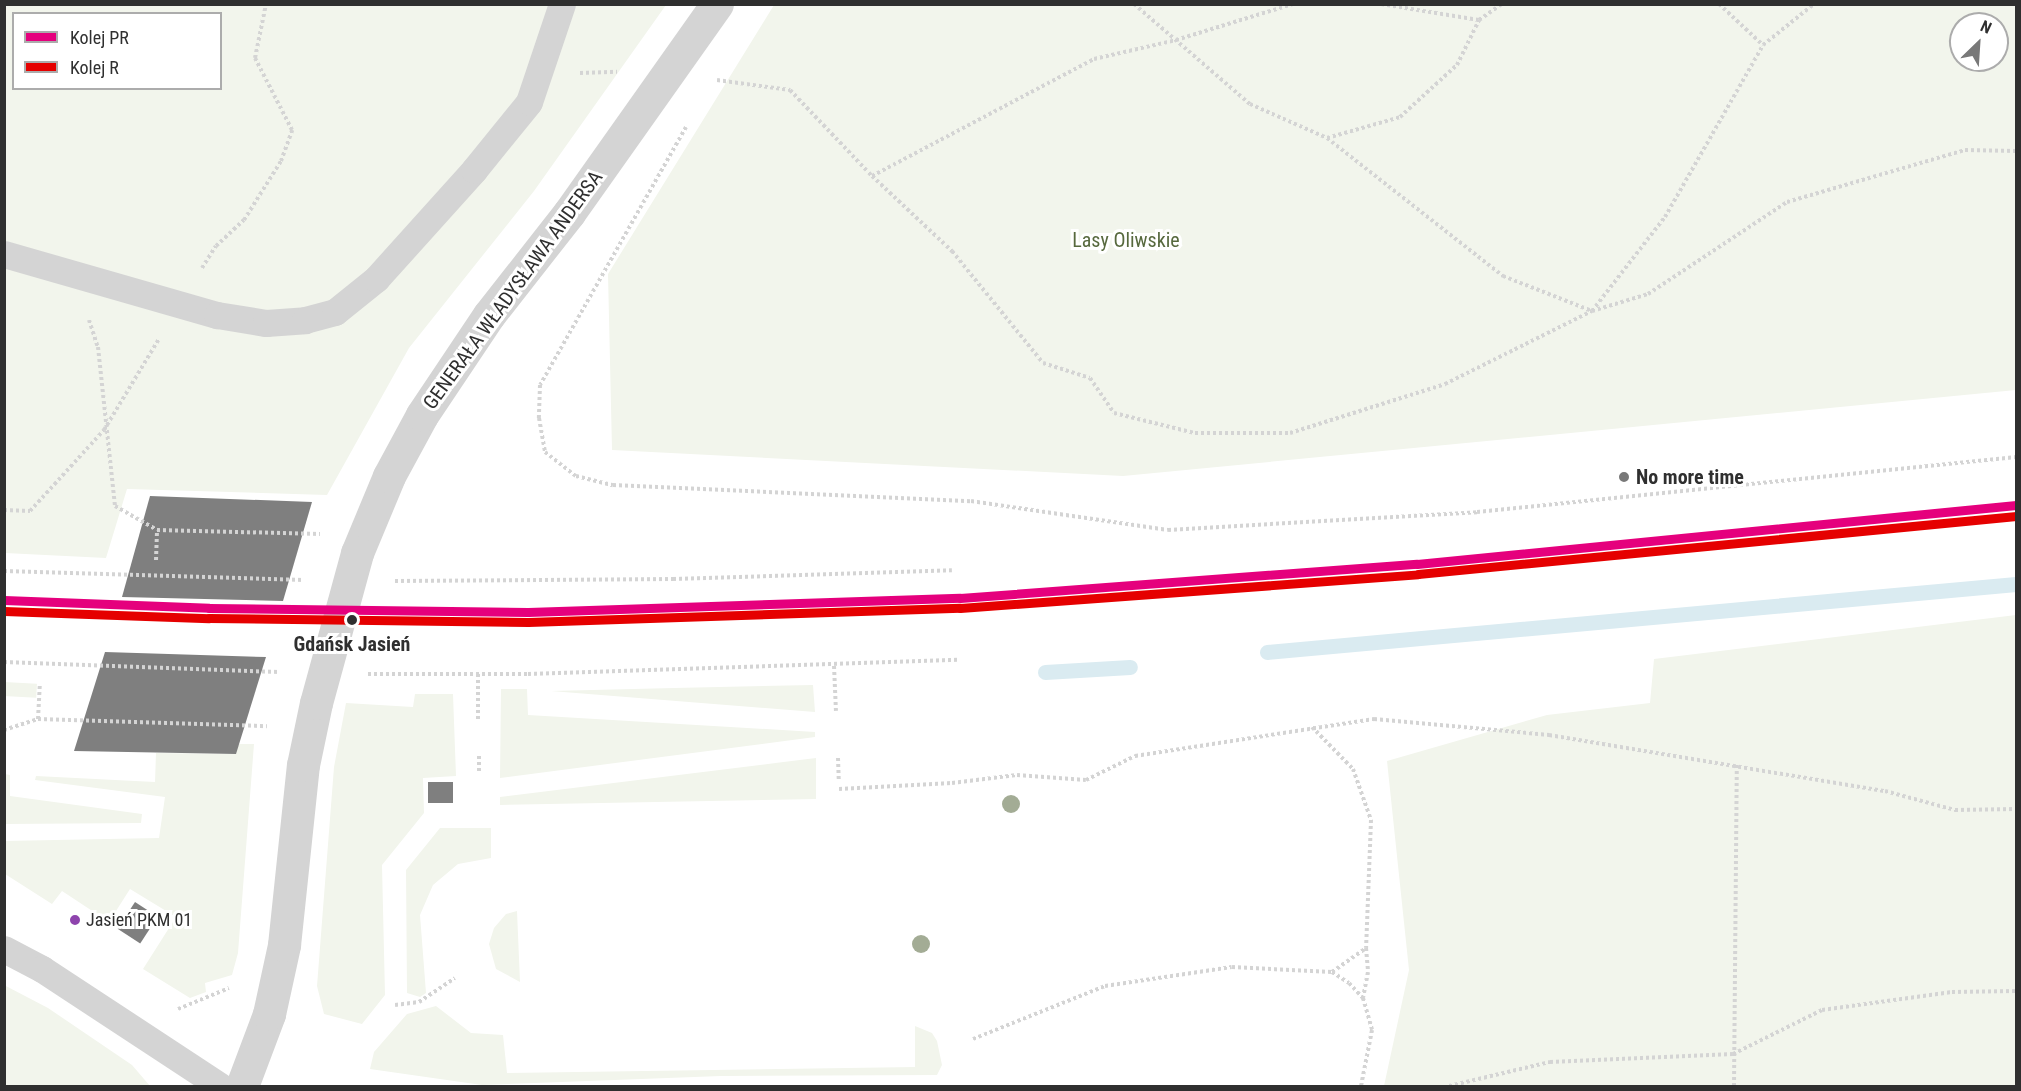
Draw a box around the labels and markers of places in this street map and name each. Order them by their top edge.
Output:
place label: No more time [1636,465,1744,489]
marker: No more time [1617,470,1631,484]
marker: Gdańsk Jasień [342,610,362,630]
place label: Gdańsk Jasień [294,632,410,656]
place label: Jasień PKM 01 [86,909,192,931]
marker: Jasień PKM 01 [69,914,81,926]

